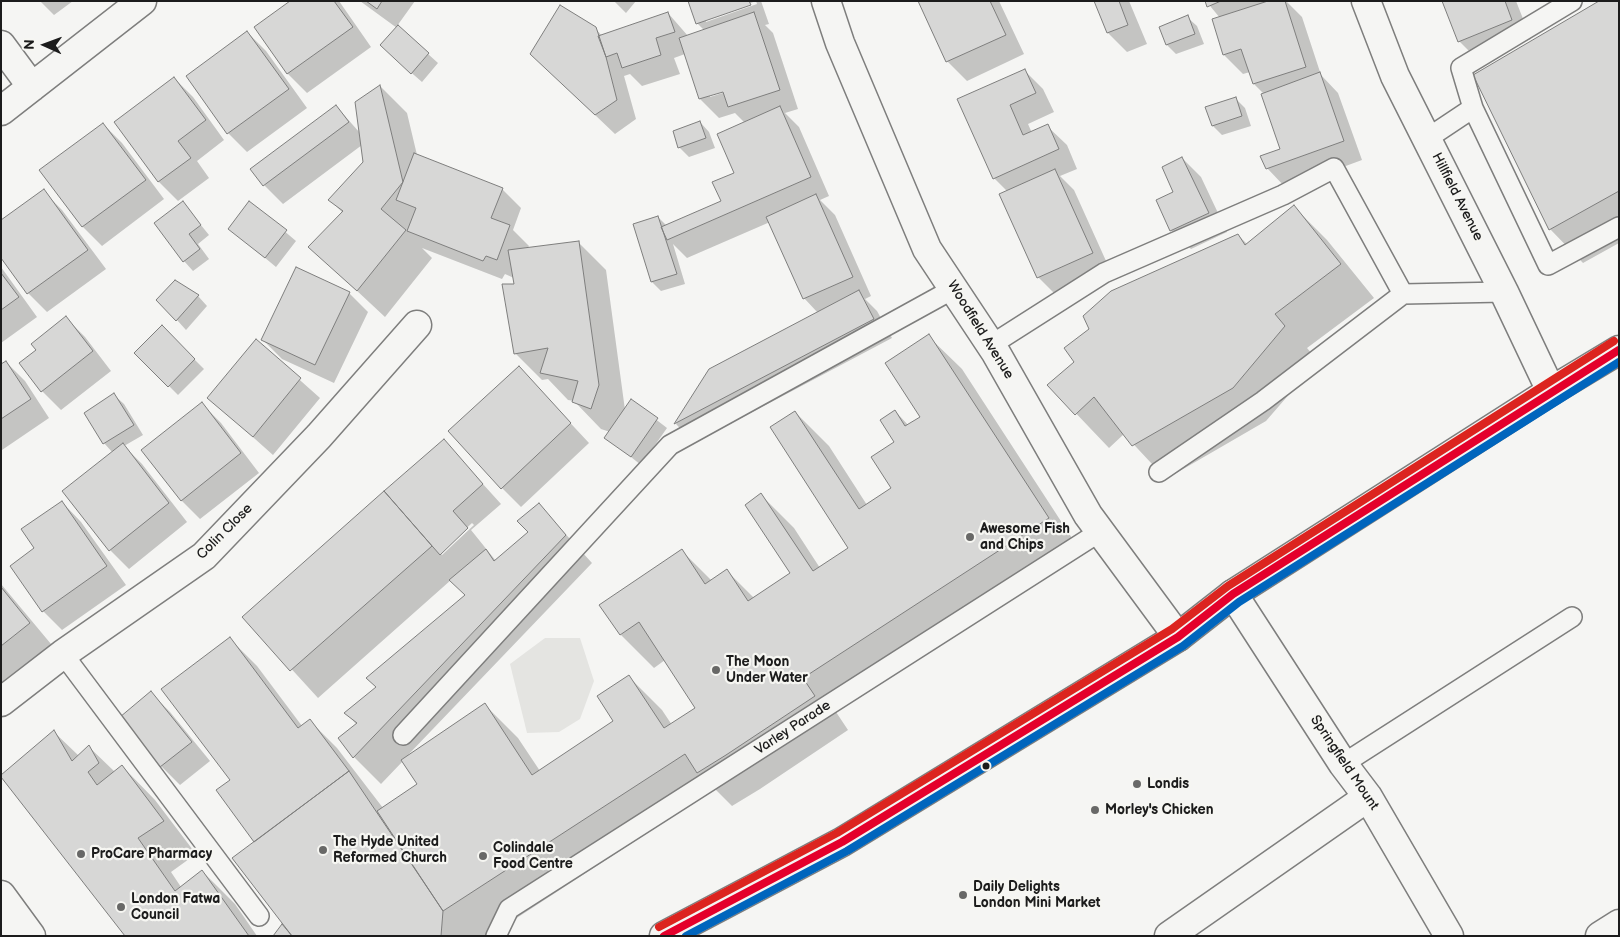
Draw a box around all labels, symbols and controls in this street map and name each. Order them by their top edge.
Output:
north arrow [20,20,70,70]
text: N [21,39,38,50]
street label: Hillfield Avenue [1428,150,1486,244]
street label: Woodfield Avenue [943,278,1017,382]
street label: Colin Close [194,501,256,563]
place label: Awesome Fish and Chips [980,521,1070,554]
marker: Awesome Fish and Chips [964,531,976,543]
place label: The Moon Under Water [726,654,808,686]
marker: The Moon Under Water [710,664,722,676]
street label: Varley Parade [752,697,834,759]
street label: Springfield Mount [1306,712,1382,814]
unlabelled marker [981,761,991,771]
place label: Londis [1147,776,1189,792]
marker: Londis [1131,778,1143,790]
place label: Morley's Chicken [1105,802,1213,818]
marker: Morley's Chicken [1089,804,1101,816]
place label: The Hyde United Reformed Church [333,834,447,866]
place label: Colindale Food Centre [493,840,573,872]
marker: The Hyde United Reformed Church [317,844,329,856]
place label: ProCare Pharmacy [91,846,212,862]
marker: ProCare Pharmacy [75,848,87,860]
marker: Colindale Food Centre [477,850,489,862]
place label: Daily Delights London Mini Market [973,879,1100,912]
marker: Daily Delights London Mini Market [957,889,969,901]
place label: London Fatwa Council [131,891,220,924]
marker: London Fatwa Council [115,901,127,913]

